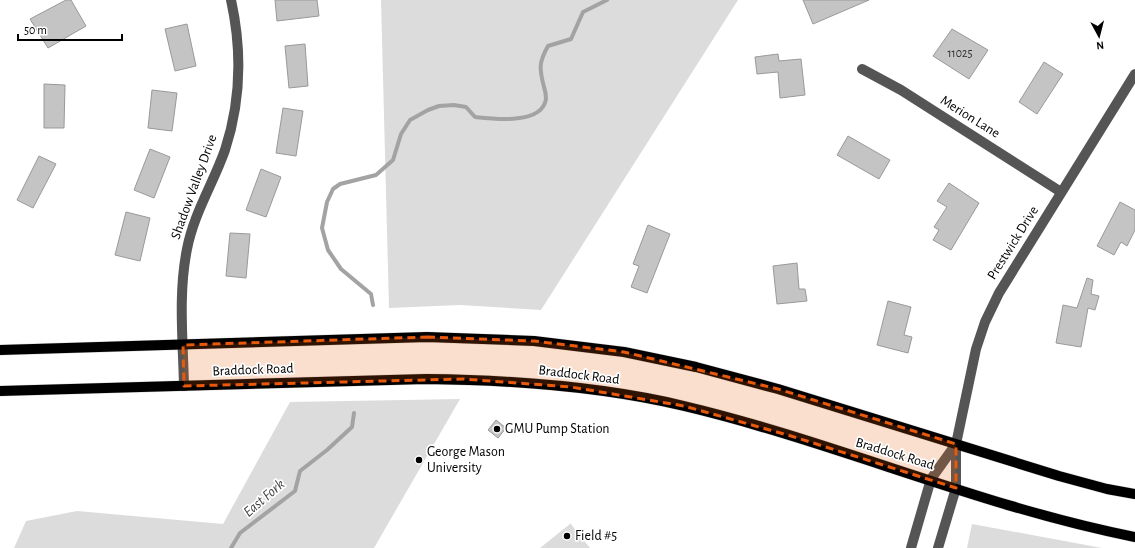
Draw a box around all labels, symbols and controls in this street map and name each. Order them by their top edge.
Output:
scale bar [18,16,122,42]
north arrow [1079,16,1119,56]
text: 50 m [24,24,47,36]
text: N [1096,40,1105,51]
house number: 11025 [947,47,973,59]
street label: Merion Lane [938,93,1002,141]
street label: Shadow Valley Drive [169,133,219,241]
street label: Prestwick Drive [985,204,1041,282]
street label: Braddock Road [212,362,294,378]
street label: Braddock Road [538,363,620,387]
place label: GMU Pump Station [505,422,610,436]
marker: GMU Pump Station [492,424,502,434]
street label: Braddock Road [854,435,936,473]
place label: George Mason University [427,445,505,475]
marker: George Mason University [414,455,424,465]
water label: East Fork [241,476,287,520]
place label: Field #5 [575,529,617,543]
marker: Field #5 [562,531,572,541]

